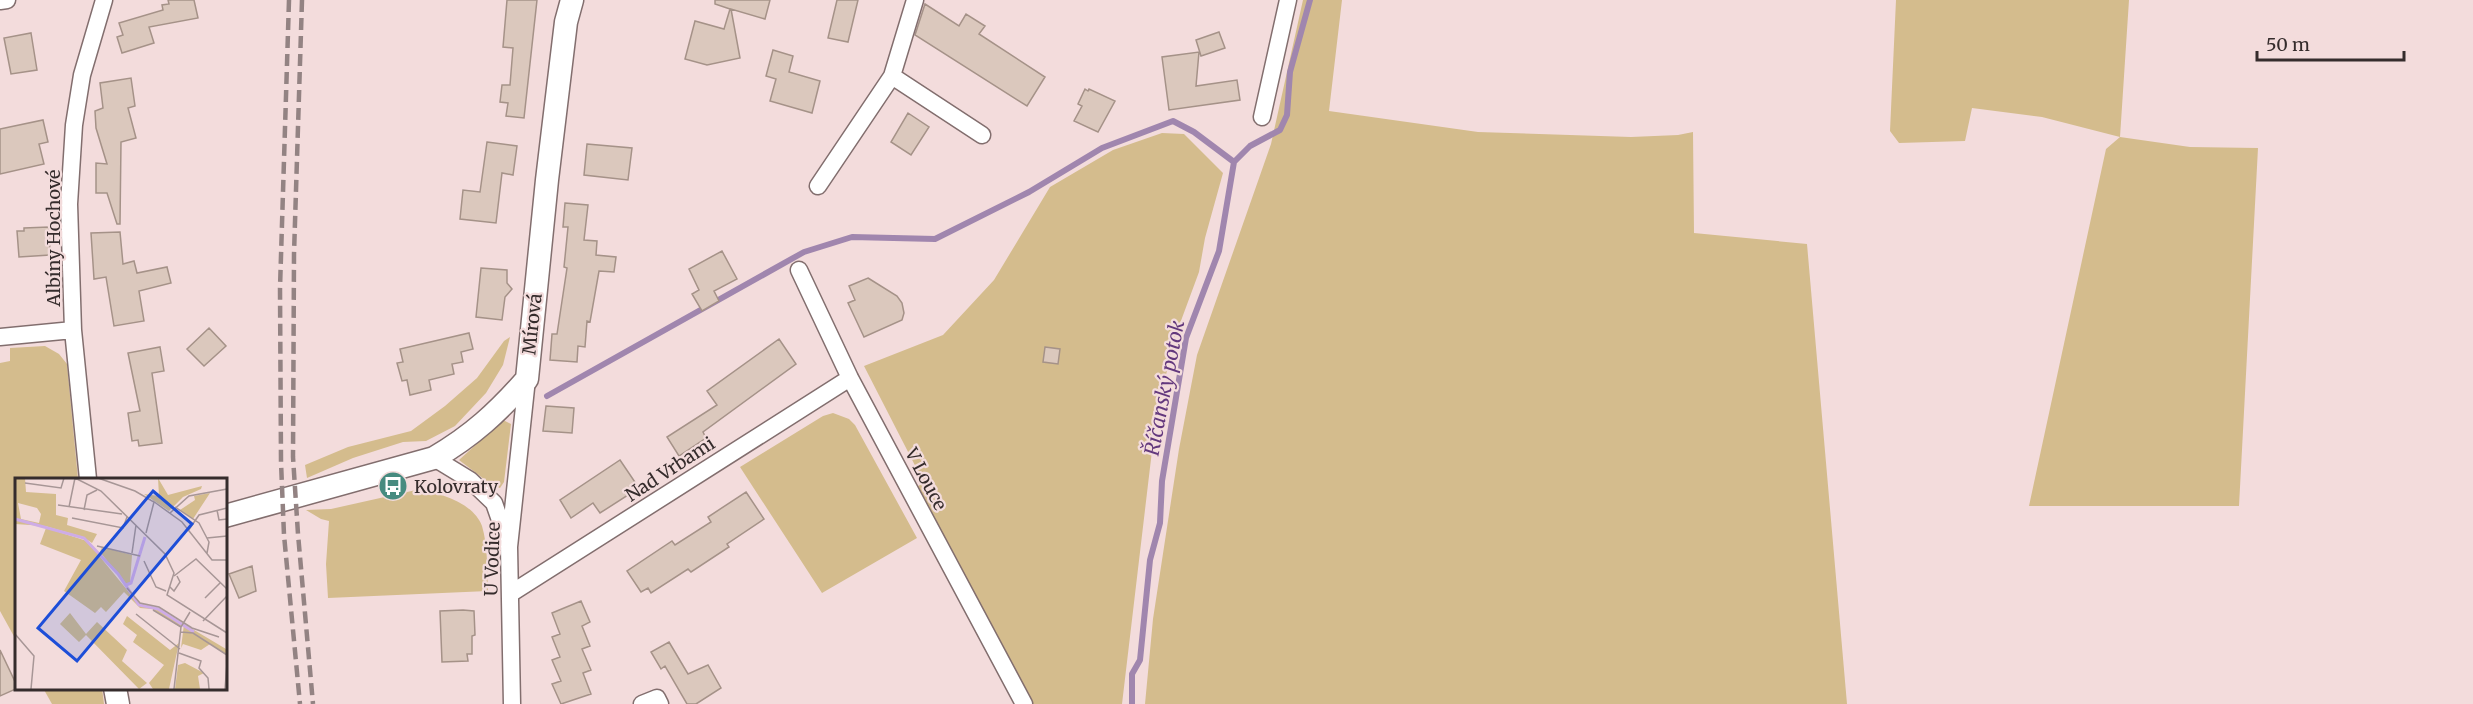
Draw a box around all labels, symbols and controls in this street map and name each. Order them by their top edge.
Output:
scale bar [2257,24,2404,62]
text: 50 m [2266,33,2310,56]
street label: Albíny Hochové [42,170,65,307]
street label: Mírová [517,292,547,356]
water label: Říčanský potok [1139,318,1189,458]
street label: Nad Vrbami [621,432,719,506]
street label: V Louce [900,443,952,514]
bus stop icon: Kolovraty [377,470,409,502]
place label: Kolovraty [414,475,499,498]
inset map [15,478,226,689]
street label: U Vodice [479,521,505,597]

